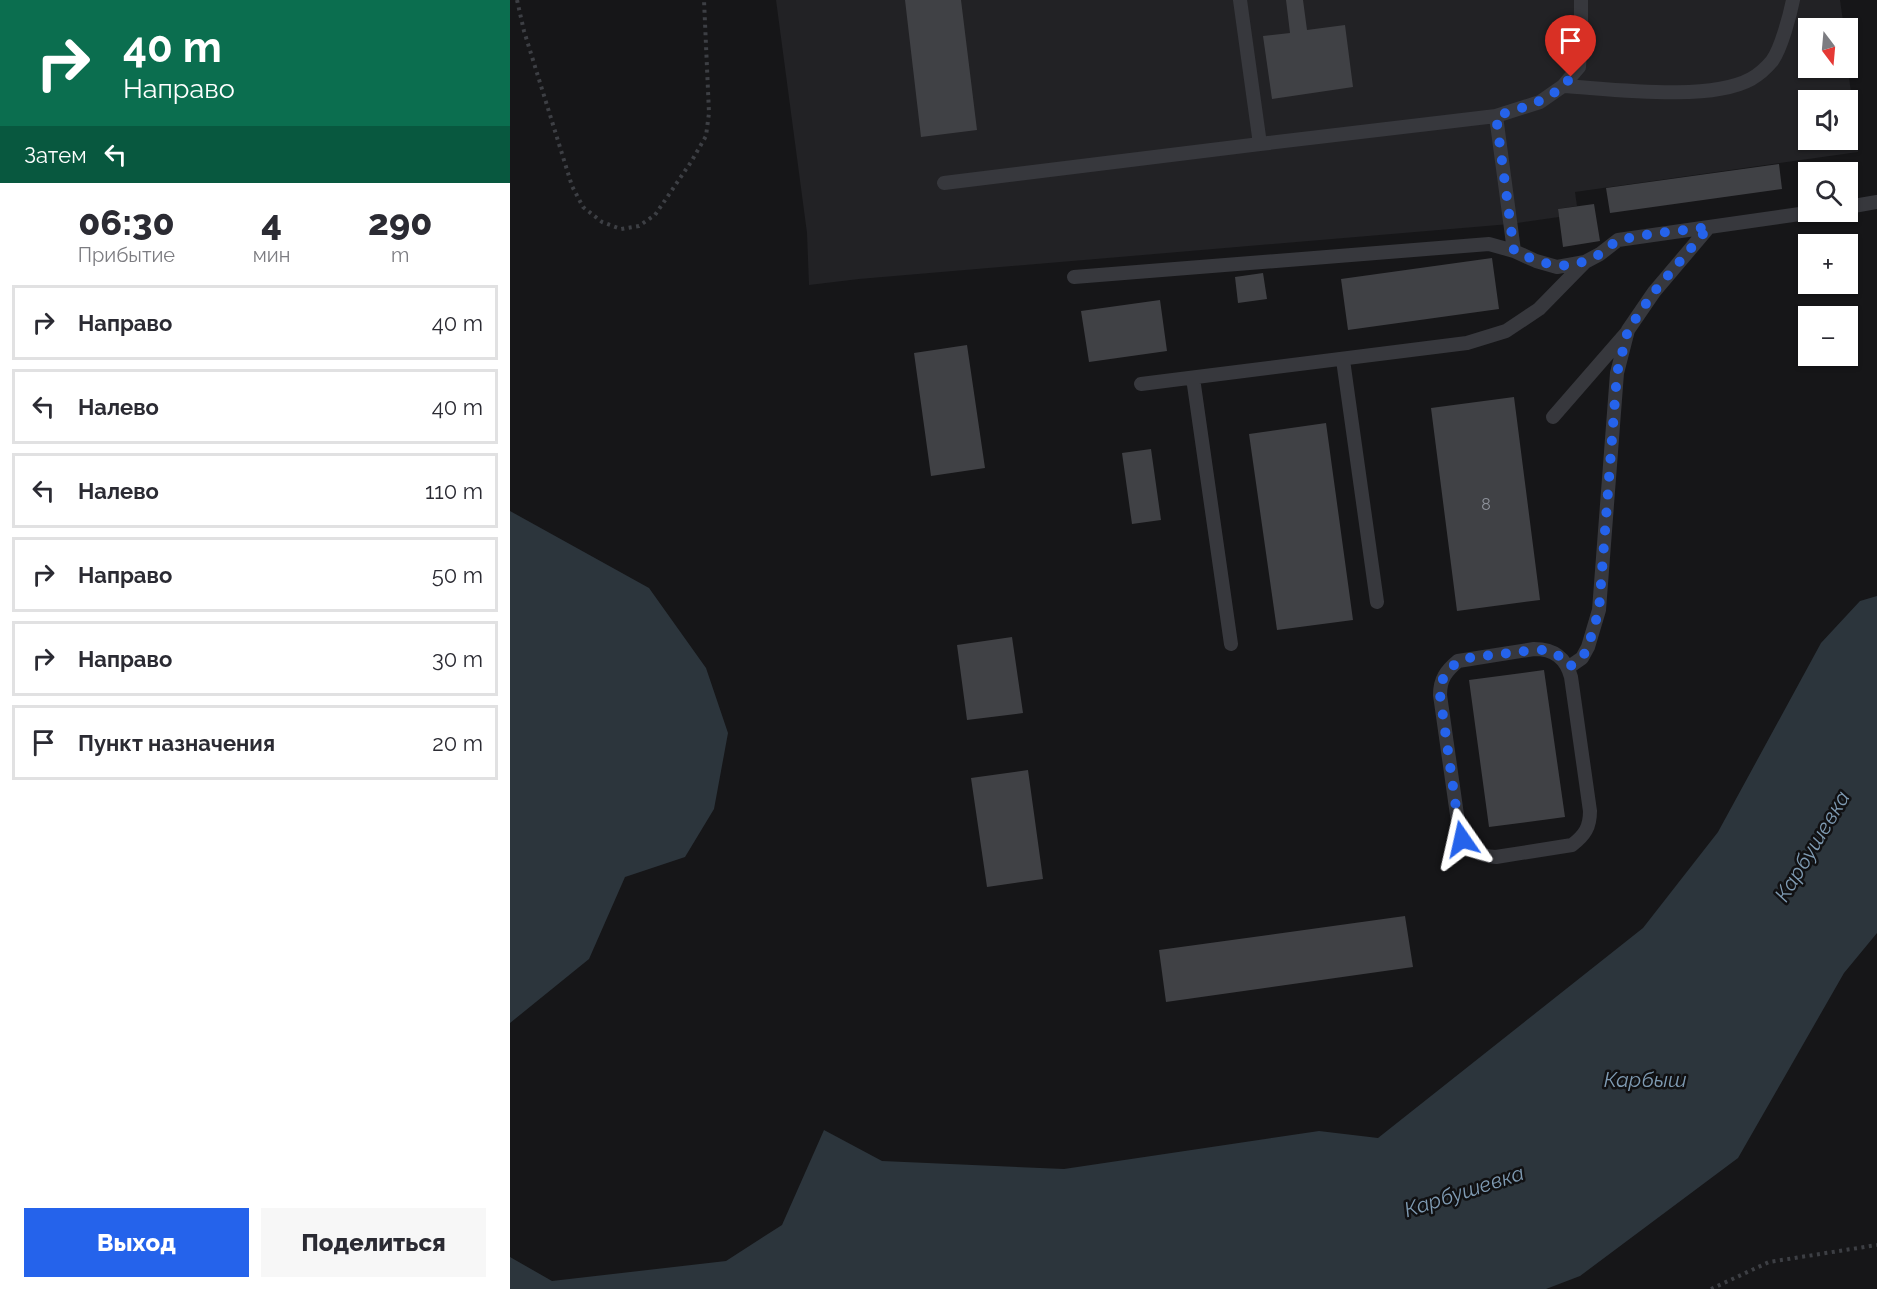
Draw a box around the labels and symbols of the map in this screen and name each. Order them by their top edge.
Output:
pin [1545,15,1596,77]
north arrow [1798,18,1858,78]
house number: 8 [1481,495,1491,514]
water label: Карбушевка [1769,786,1855,906]
position arrow [1430,807,1494,871]
water label: Карбыш [1604,1067,1687,1092]
water label: Карбушевка [1401,1160,1527,1222]

